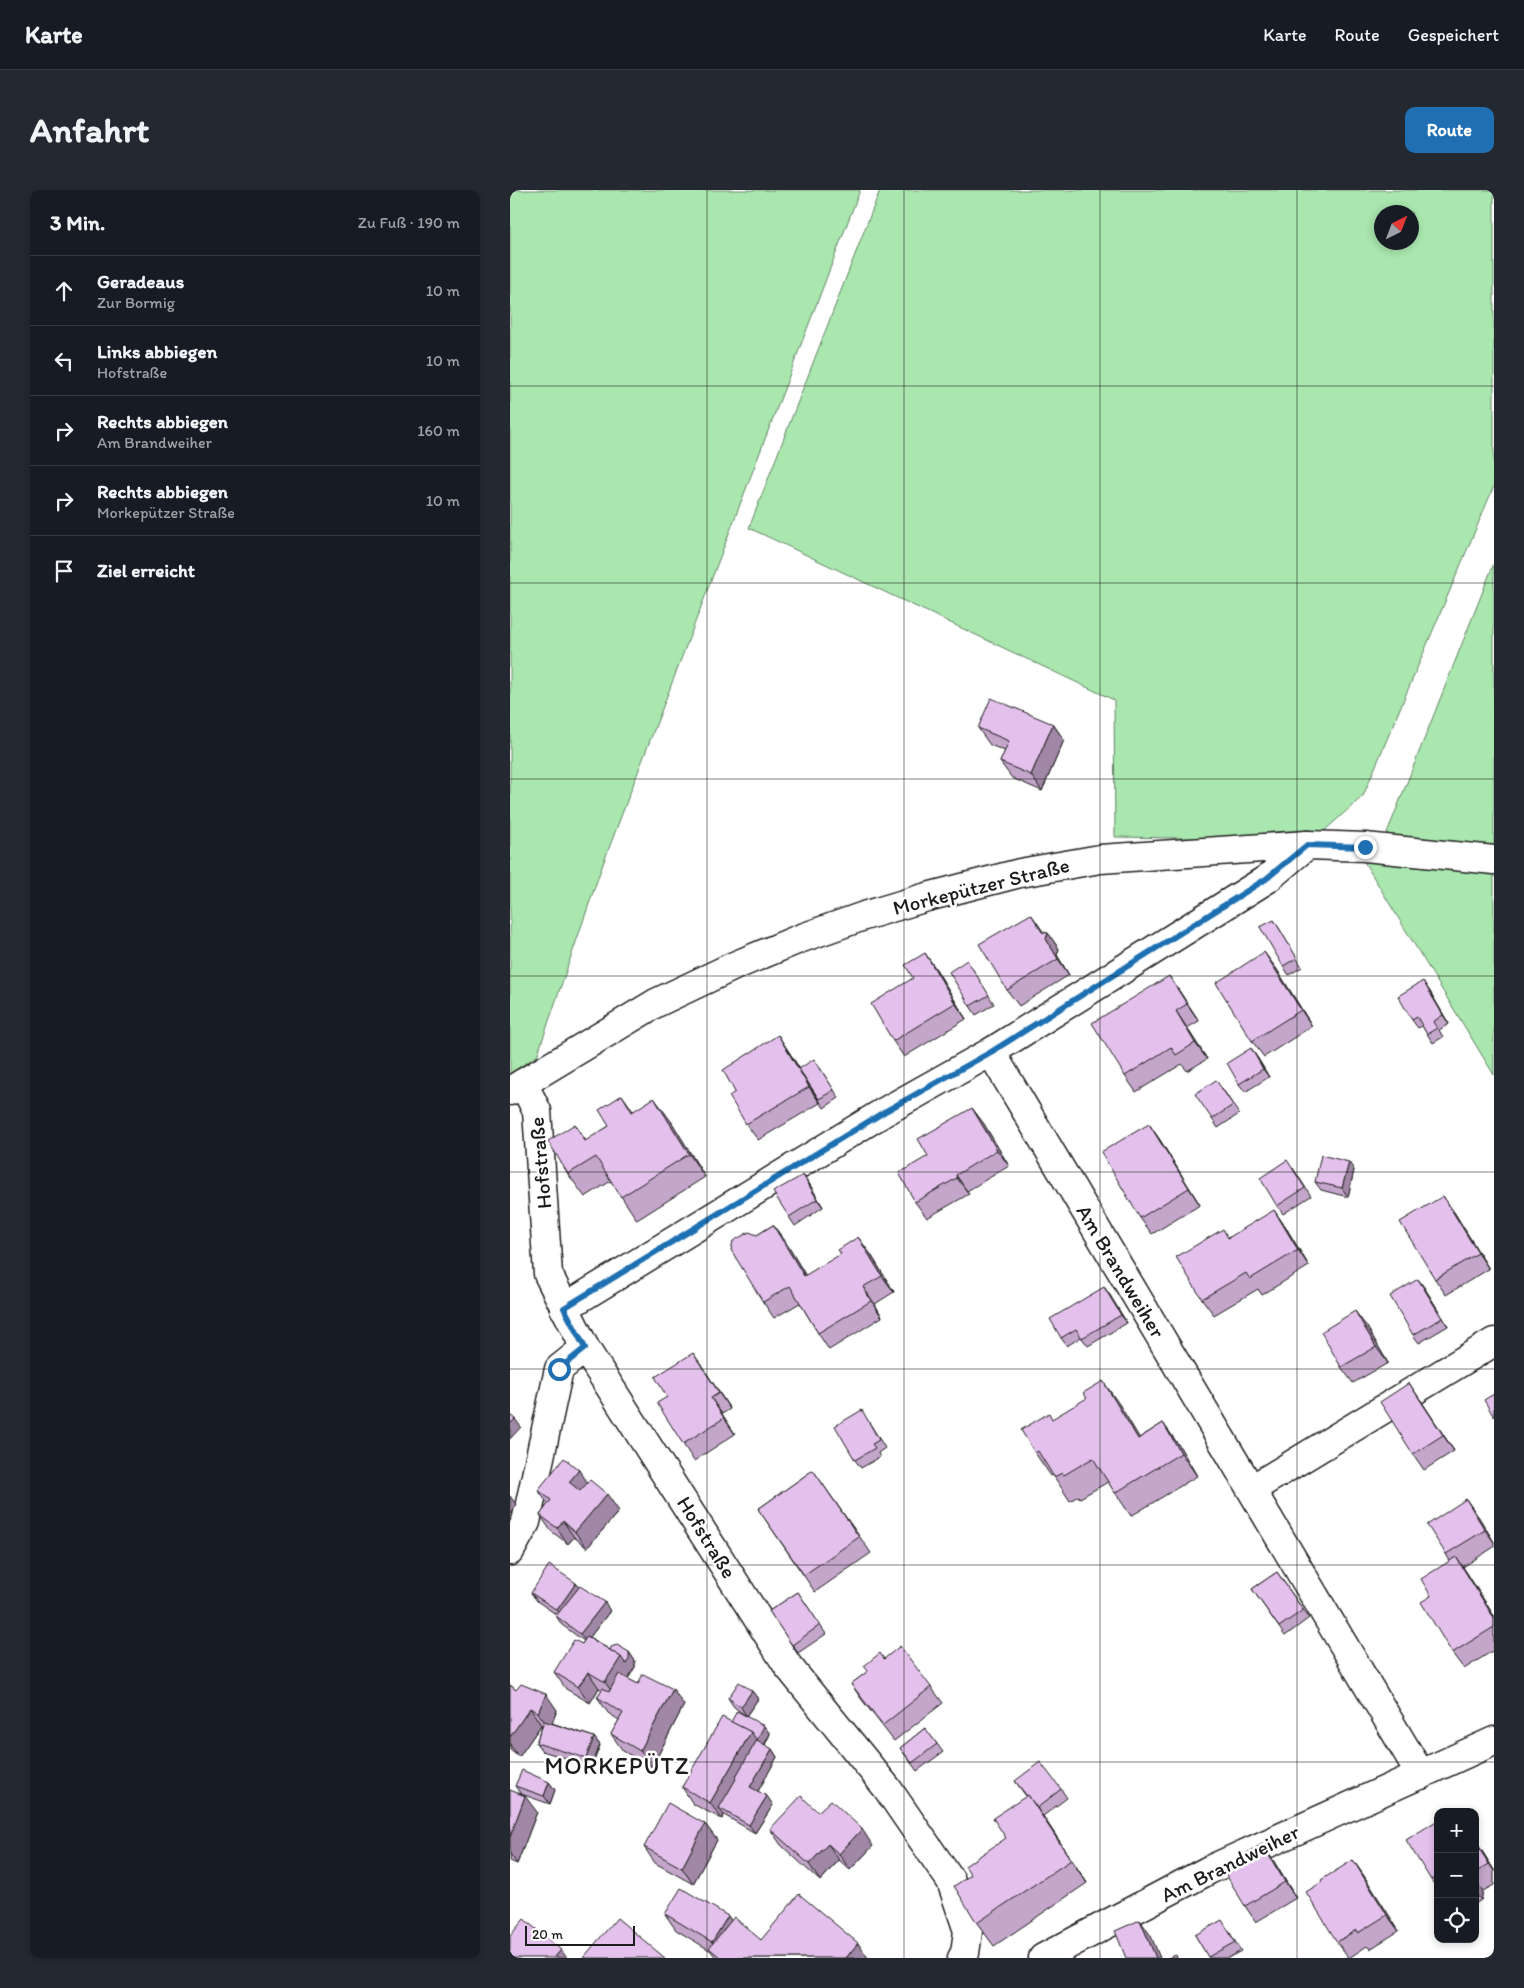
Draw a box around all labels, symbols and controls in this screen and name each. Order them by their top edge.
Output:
text: Karte [25,20,83,49]
text: Karte [1263,24,1306,46]
text: Route [1334,24,1380,46]
text: Gespeichert [1408,24,1499,46]
button: Route [1405,107,1494,153]
text: Anfahrt [30,109,149,151]
north arrow [1374,205,1419,250]
text: 3 Min. [50,210,105,235]
text: Zu Fuß · 190 m [358,213,460,232]
text: Geradeaus [97,270,184,293]
icon: ahead [50,277,78,305]
text: 10 m [426,281,460,300]
text: Zur Bormig [97,293,175,312]
text: Links abbiegen [97,340,217,363]
icon: left [50,347,78,375]
text: 10 m [426,351,460,370]
text: Hofstraße [97,363,167,382]
text: Rechts abbiegen [97,410,228,433]
icon: right [50,417,78,445]
text: 160 m [417,421,460,440]
text: Am Brandweiher [97,433,212,452]
text: Rechts abbiegen [97,480,228,503]
icon: right [50,487,78,515]
text: 10 m [426,491,460,510]
text: Morkepützer Straße [97,503,235,522]
icon: arrive [50,557,78,585]
text: Ziel erreicht [97,559,195,582]
route end [1354,836,1377,859]
street label: Morkepützer Straße [890,852,1072,920]
street label: Hofstraße [524,1116,556,1210]
street label: Am Brandweiher [1071,1200,1171,1343]
route start [548,1358,571,1381]
street label: Hofstraße [672,1491,742,1583]
district label: MORKEPÜTZ [544,1751,690,1780]
map controls [1434,1808,1479,1943]
button: + [1434,1808,1479,1853]
street label: Am Brandweiher [1157,1818,1304,1907]
button: − [1434,1853,1479,1898]
button: locate [1434,1898,1479,1943]
scale bar [525,1923,635,1946]
text: 20 m [532,1926,563,1943]

